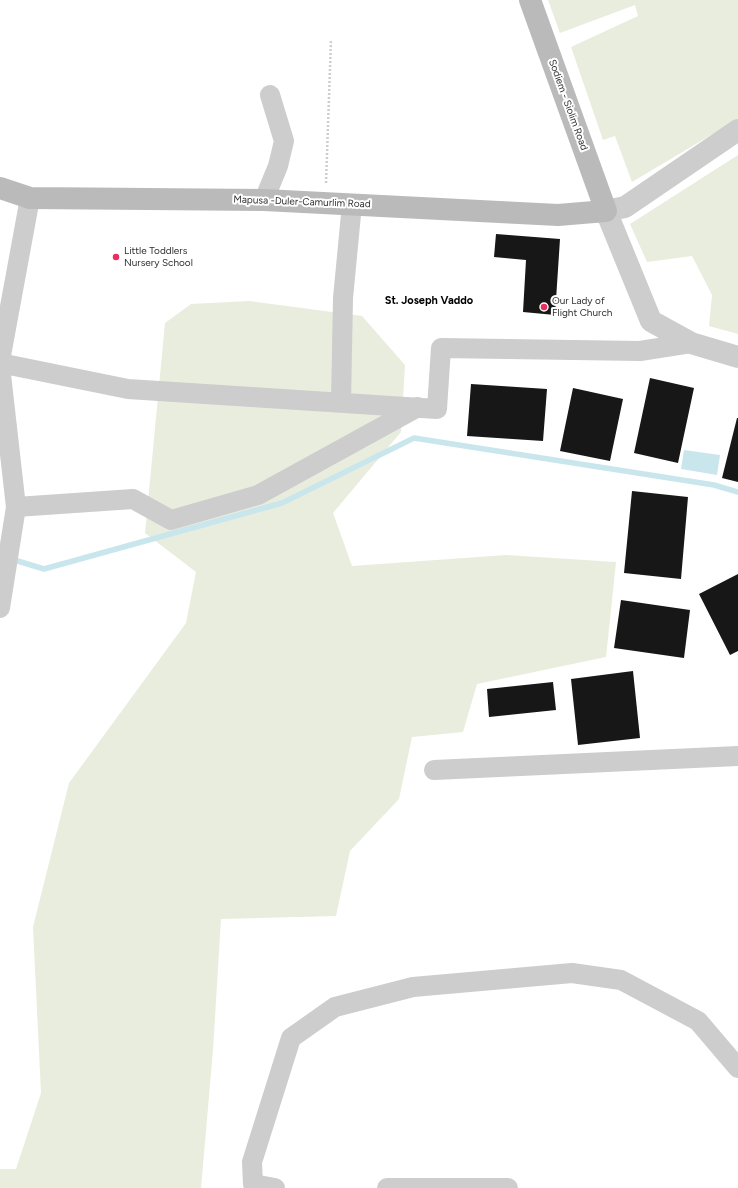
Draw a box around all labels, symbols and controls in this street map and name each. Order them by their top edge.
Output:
street label: Sodiem - Siolim Road [546,58,590,152]
street label: Mapusa -Duler-Camurlim Road [233,194,371,210]
place label: Little Toddlers Nursery School [124,245,193,268]
marker: Little Toddlers Nursery School [111,252,121,262]
district label: St. Joseph Vaddo [385,294,473,308]
place label: Our Lady of Flight Church [552,295,612,318]
marker: Our Lady of Flight Church [539,302,549,312]

